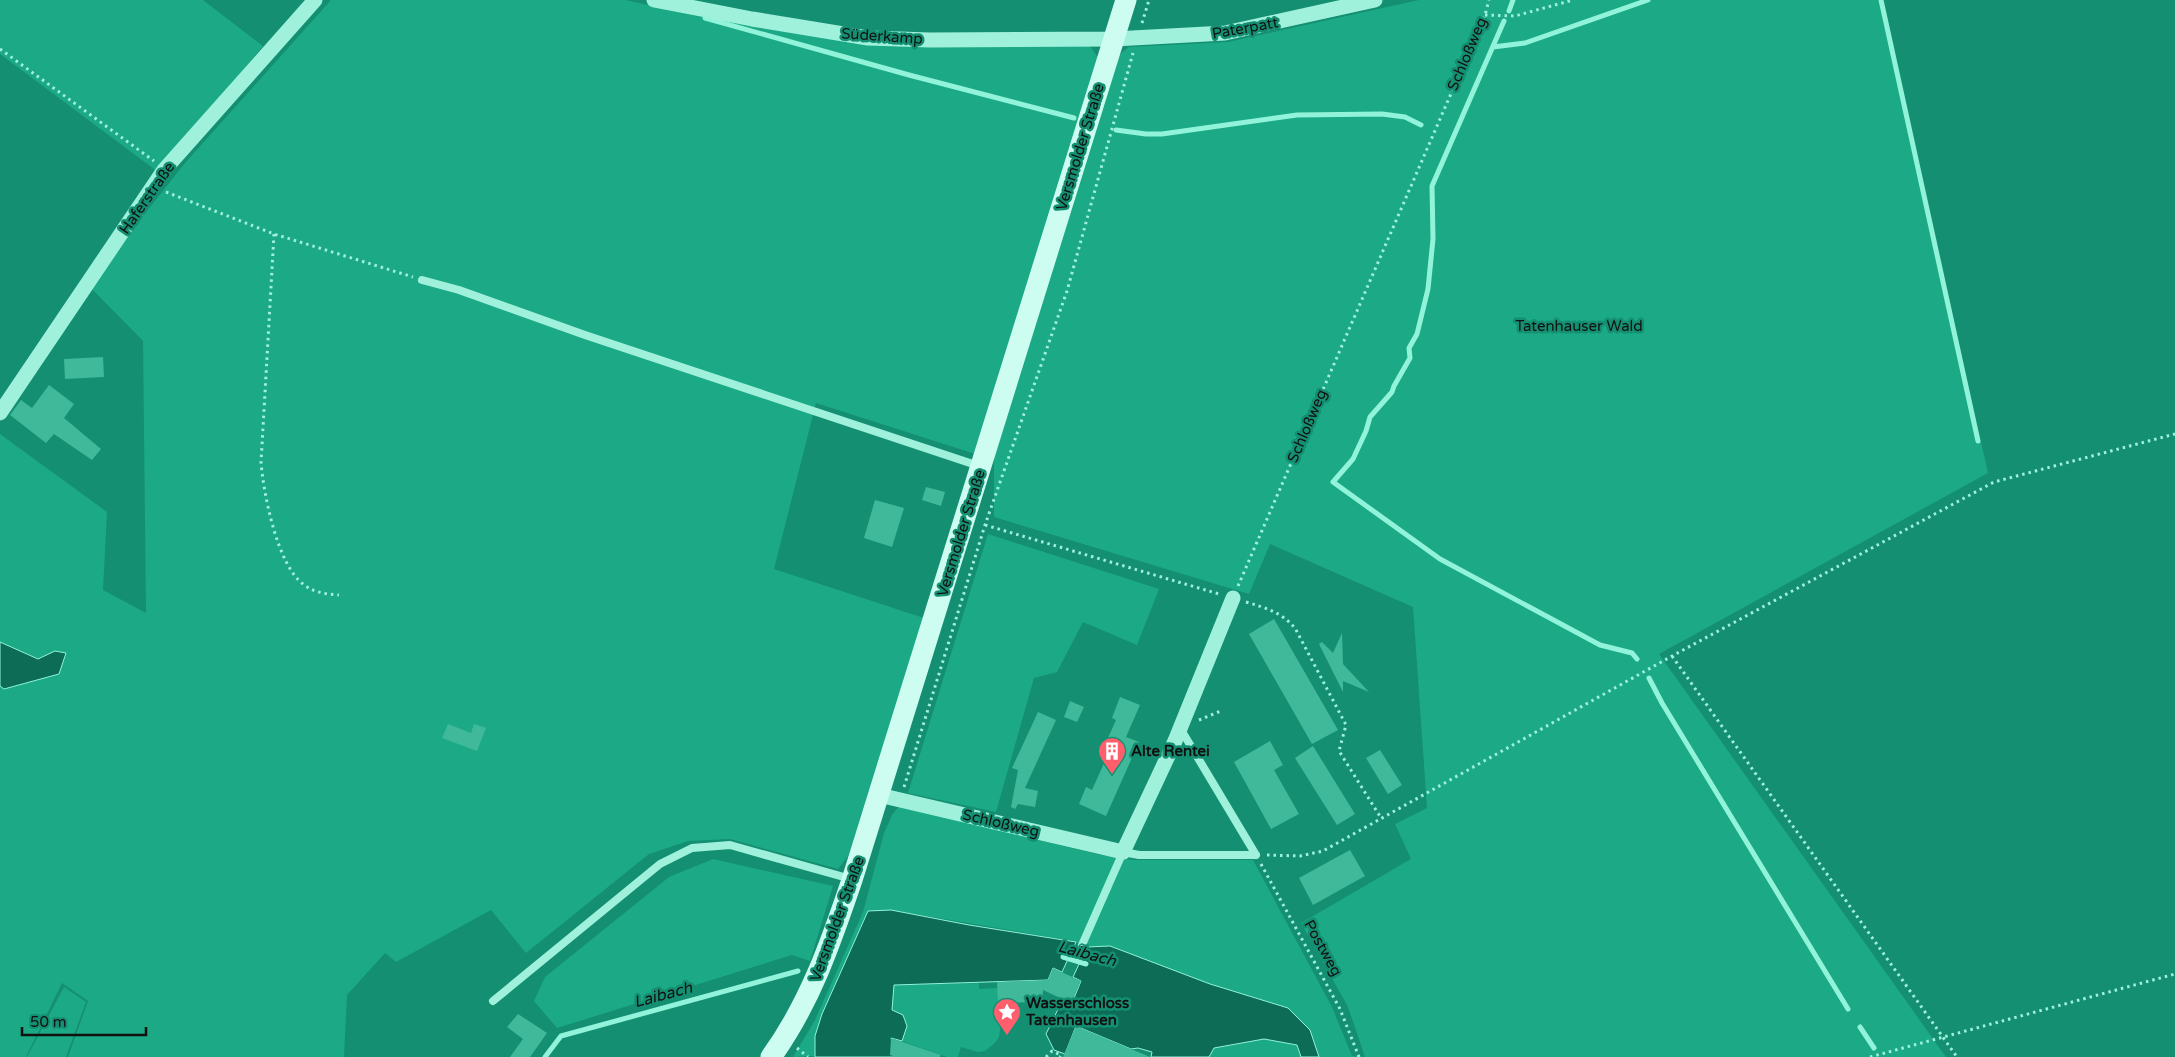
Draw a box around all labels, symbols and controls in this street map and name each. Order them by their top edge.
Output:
street label: Paterpatt [1210,13,1280,43]
street label: Schloßweg [1443,15,1491,93]
street label: Süderkamp [841,24,923,48]
street label: Versmolder Straße [1052,81,1108,213]
street label: Haferstraße [116,159,178,237]
park label: Tatenhauser Wald [1515,317,1643,335]
street label: Schloßweg [1283,387,1331,465]
street label: Versmolder Straße [933,467,989,599]
building icon: Alte Rentei [1097,736,1127,775]
place label: Alte Rentei [1131,742,1210,760]
street label: Schloßweg [961,805,1041,841]
street label: Versmolder Straße [806,854,868,984]
street label: Postweg [1300,917,1346,979]
water label: Laibach [1056,937,1120,972]
water label: Laibach [632,977,696,1012]
place label: Wasserschloss Tatenhausen [1025,994,1129,1029]
place icon: Wasserschloss Tatenhausen [992,997,1022,1036]
scale bar [22,1004,146,1036]
text: 50 m [30,1013,67,1031]

